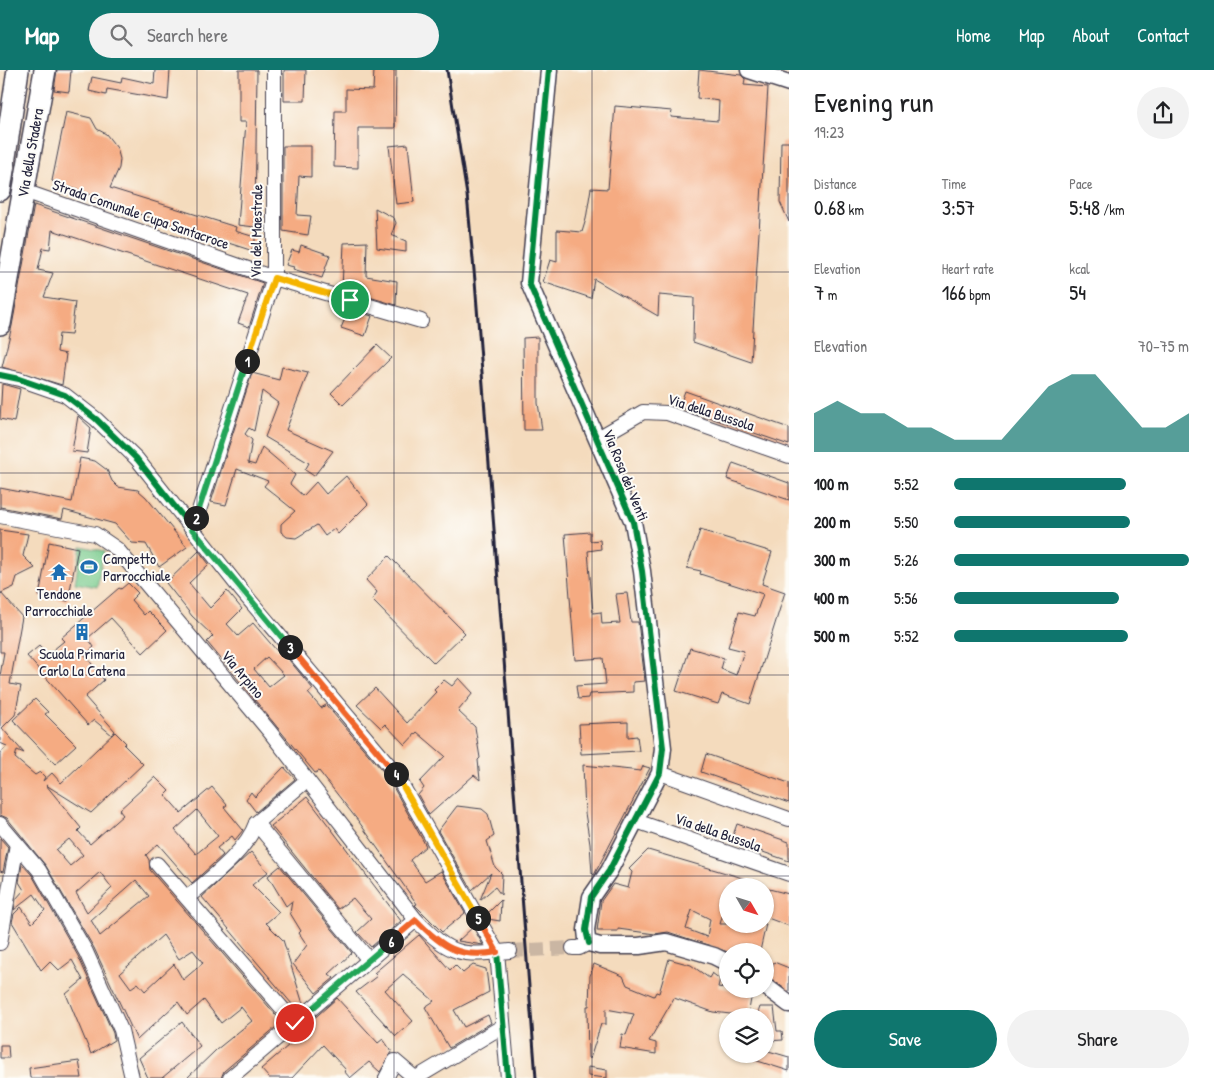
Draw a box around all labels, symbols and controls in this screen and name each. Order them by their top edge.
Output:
search box [89,13,439,58]
text: Map [25,19,59,51]
icon: search [107,21,135,49]
text: Search here [147,22,228,48]
text: Home [956,23,991,48]
text: Map [1019,23,1044,48]
text: About [1072,23,1109,48]
text: Contact [1137,23,1189,48]
text: Evening run [814,83,934,121]
button: share [1137,87,1189,139]
street label: Via della Stadera [12,107,48,199]
text: 19:23 [814,121,844,143]
street label: Strada Comunale Cupa Santacroce [50,174,232,254]
text: Distance [814,174,857,193]
text: Time [942,174,966,193]
text: Pace [1069,174,1093,193]
street label: Via del Maestrale [245,184,267,278]
text: 0.68 [814,193,845,222]
text: 3:57 [942,193,975,222]
text: 5:48 [1069,193,1100,222]
text: km [845,200,864,219]
text: /km [1100,200,1125,219]
text: Elevation [814,259,861,278]
text: Heart rate [942,259,994,278]
text: kcal [1069,259,1090,278]
text: 7 [814,278,824,307]
text: 166 [942,278,966,307]
text: 54 [1069,278,1086,307]
pin [329,279,371,321]
text: m [824,285,837,304]
text: bpm [966,285,991,304]
icon: arrive [336,286,364,314]
text: Elevation [814,335,867,357]
text: 70–75 m [1138,335,1189,357]
pin: 1 [234,348,260,374]
text: 1 [245,352,250,371]
street label: Via della Bussola [665,388,757,436]
street label: Via Rosa dei Venti [598,426,654,524]
text: 100 m [814,473,849,495]
text: 5:52 [894,473,919,495]
pin: 2 [184,506,208,530]
text: 2 [193,509,200,528]
text: 200 m [814,511,850,533]
text: 5:50 [894,511,918,533]
place label: Campetto Parrocchiale [103,548,171,586]
text: 300 m [814,549,850,571]
text: 5:26 [894,549,918,571]
sports icon: Campetto Parrocchiale [79,557,99,577]
temple icon: Tendone Parrocchiale [49,562,69,582]
place label: Tendone Parrocchiale [25,583,93,621]
text: 400 m [814,587,849,609]
text: 5:56 [894,587,918,609]
building icon: Scuola Primaria Carlo La Catena [72,622,92,642]
text: 500 m [814,625,850,647]
text: 5:52 [894,625,919,647]
pin: 3 [278,634,302,660]
text: 3 [287,638,294,657]
place label: Scuola Primaria Carlo La Catena [39,643,125,681]
street label: Via Arpino [217,645,269,703]
pin: 4 [384,762,408,786]
text: 4 [394,765,399,784]
street label: Via della Bussola [672,807,764,857]
north arrow [719,878,774,932]
map controls [719,878,774,1063]
pin: 5 [466,906,490,930]
text: 5 [476,909,481,928]
pin: 6 [378,928,404,954]
text: 6 [389,932,394,951]
button: locate [719,943,774,998]
pin [274,1002,316,1044]
button: layers [719,1008,774,1063]
icon: check [281,1009,309,1037]
button: Save [814,1010,997,1068]
button: Share [1007,1010,1189,1068]

